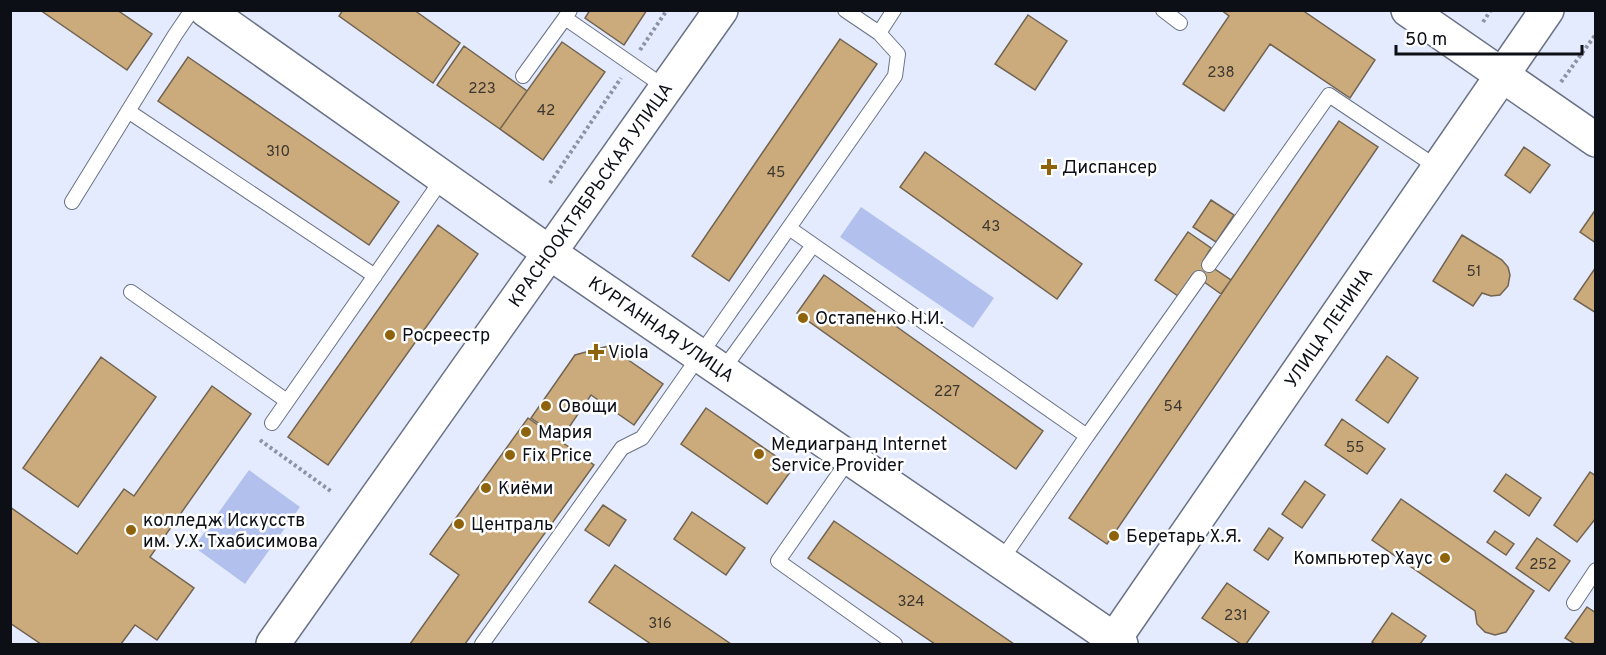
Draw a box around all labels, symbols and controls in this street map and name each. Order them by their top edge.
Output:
scale bar [1396,18,1582,56]
text: 50 m [1405,29,1447,52]
house number: 238 [1207,64,1235,83]
street label: КРАСНООКТЯБРЬСКАЯ УЛИЦА [504,79,679,313]
house number: 223 [468,80,496,99]
house number: 42 [537,102,555,121]
house number: 310 [266,143,290,162]
place label: Диспансер [1062,157,1157,180]
marker: Диспансер [1040,158,1058,176]
house number: 45 [767,164,785,183]
house number: 43 [982,218,1000,237]
house number: 51 [1467,263,1481,282]
street label: УЛИЦА ЛЕНИНА [1281,264,1379,393]
street label: КУРГАННАЯ УЛИЦА [583,272,738,388]
place label: Остапенко Н.И. [815,308,944,331]
marker: Остапенко Н.И. [796,311,810,325]
place label: Росреестр [402,325,490,348]
marker: Росреестр [383,328,397,342]
place label: Viola [608,342,649,365]
marker: Viola [589,345,603,359]
house number: 227 [934,383,960,402]
place label: Овощи [558,396,617,419]
house number: 54 [1164,398,1182,417]
marker: Овощи [539,399,553,413]
place label: Мария [538,422,592,445]
marker: Мария [519,425,533,439]
place label: Медиагранд Internet Service Provider [771,434,947,478]
house number: 55 [1346,439,1364,458]
place label: Fix Price [522,445,592,468]
marker: Медиагранд Internet Service Provider [752,447,766,461]
marker: Fix Price [503,448,517,462]
place label: Киёми [498,478,553,501]
marker: Киёми [479,481,493,495]
place label: колледж Искусств им. У.Х. Тхабисимова [143,510,318,554]
place label: Централь [471,514,553,537]
marker: Централь [452,517,466,531]
marker: колледж Искусств им. У.Х. Тхабисимова [124,523,138,537]
place label: Беретарь Х.Я. [1126,526,1241,549]
marker: Беретарь Х.Я. [1107,529,1121,543]
place label: Компьютер Хаус [1293,548,1433,571]
marker: Компьютер Хаус [1438,551,1452,565]
house number: 252 [1529,556,1557,575]
house number: 324 [897,593,925,612]
house number: 231 [1224,607,1248,626]
house number: 316 [648,615,672,634]

